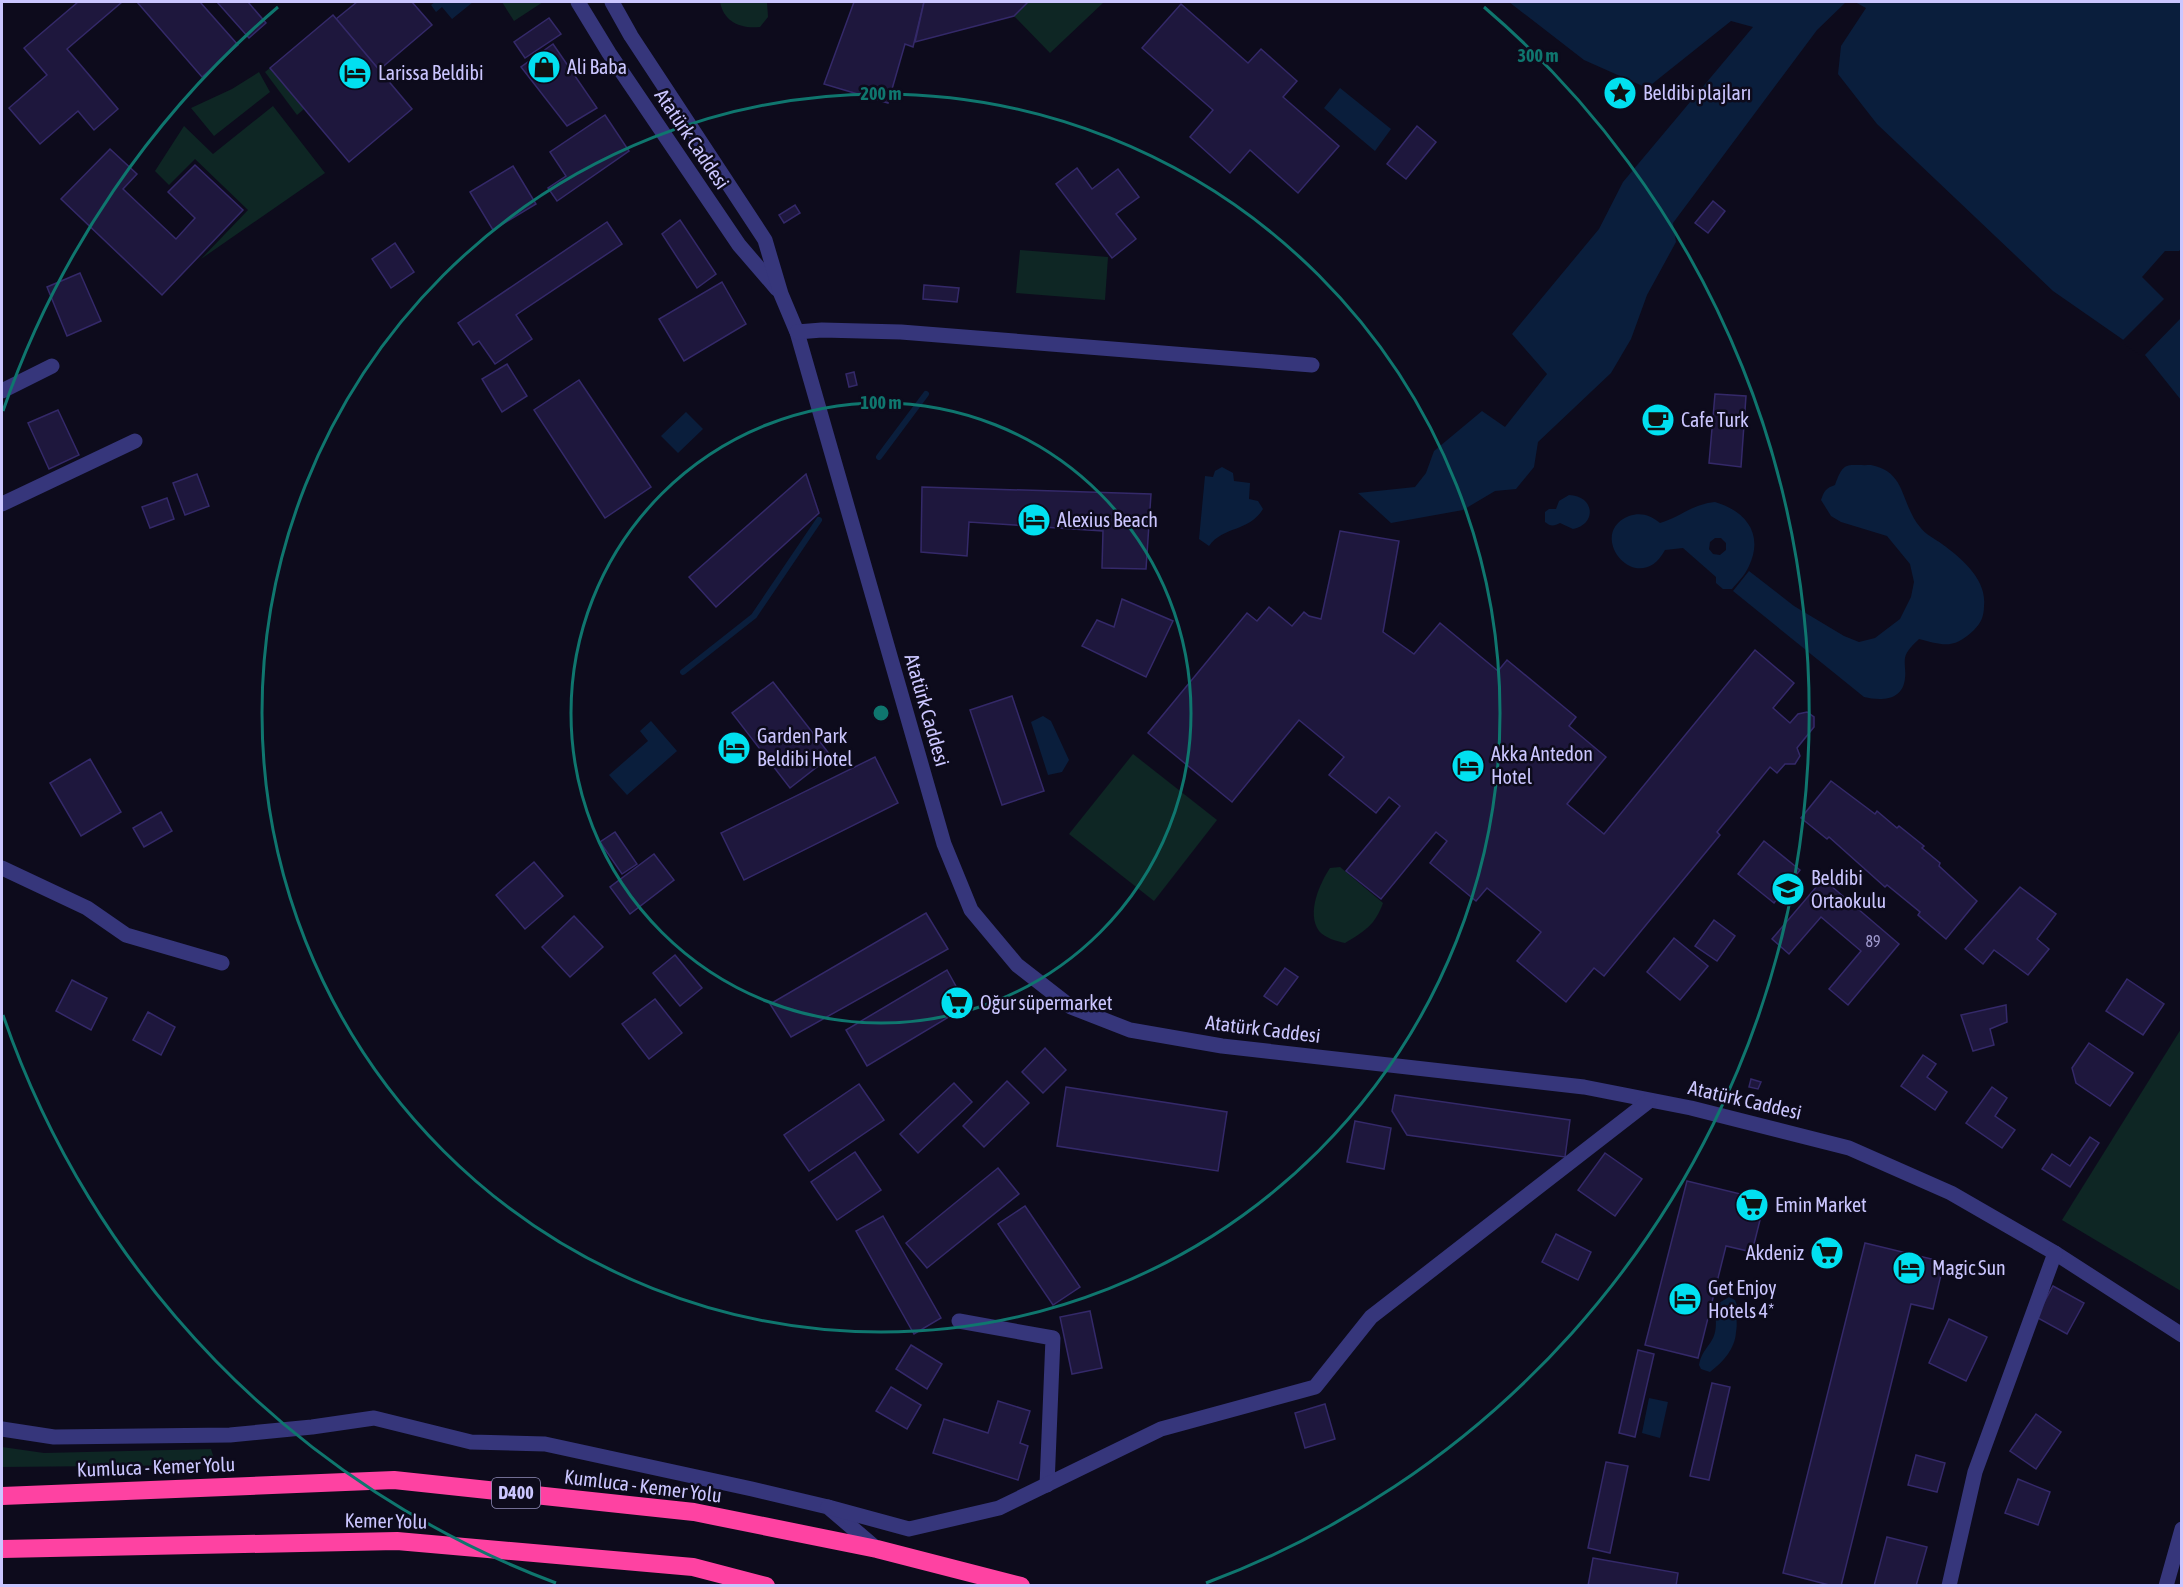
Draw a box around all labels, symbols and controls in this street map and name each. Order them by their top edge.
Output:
text: 300 m [1518,45,1558,66]
shop icon: Ali Baba [526,49,562,85]
hotel icon: Larissa Beldibi [337,55,373,91]
place label: Ali Baba [567,55,627,78]
place label: Larissa Beldibi [378,61,484,84]
place icon: Beldibi plajları [1602,75,1638,111]
place label: Beldibi plajları [1643,81,1751,104]
text: 200 m [861,83,901,104]
street label: Atatürk Caddesi [651,84,734,193]
text: 100 m [861,392,901,413]
cafe icon: Cafe Turk [1640,402,1676,438]
place label: Cafe Turk [1681,408,1749,431]
hotel icon: Alexius Beach [1016,502,1052,538]
place label: Alexius Beach [1057,508,1158,531]
street label: Atatürk Caddesi [900,651,954,769]
centre of rings [871,703,891,723]
place label: Garden Park Beldibi Hotel [757,724,853,770]
hotel icon: Garden Park Beldibi Hotel [716,730,752,766]
place label: Akka Antedon Hotel [1491,742,1593,788]
hotel icon: Akka Antedon Hotel [1450,748,1486,784]
place label: Beldibi Ortaokulu [1811,866,1886,912]
school or university icon: Beldibi Ortaokulu [1770,871,1806,907]
house number: 89 [1865,932,1881,950]
supermarket icon: Oğur süpermarket [939,985,975,1021]
place label: Oğur süpermarket [980,991,1113,1014]
street label: Atatürk Caddesi [1204,1010,1322,1047]
street label: Atatürk Caddesi [1686,1075,1804,1124]
supermarket icon: Emin Market [1734,1187,1770,1223]
place label: Emin Market [1775,1193,1867,1216]
supermarket icon: Akdeniz [1809,1235,1845,1271]
place label: Akdeniz [1746,1241,1804,1264]
hotel icon: Magic Sun [1891,1250,1927,1286]
place label: Magic Sun [1932,1256,2006,1279]
place label: Get Enjoy Hotels 4* [1708,1276,1776,1322]
hotel icon: Get Enjoy Hotels 4* [1667,1281,1703,1317]
street label: Kumluca - Kemer Yolu [76,1452,236,1481]
street label: Kumluca - Kemer Yolu [563,1464,723,1507]
road number: D400 [492,1478,540,1508]
street label: Kemer Yolu [344,1508,428,1533]

